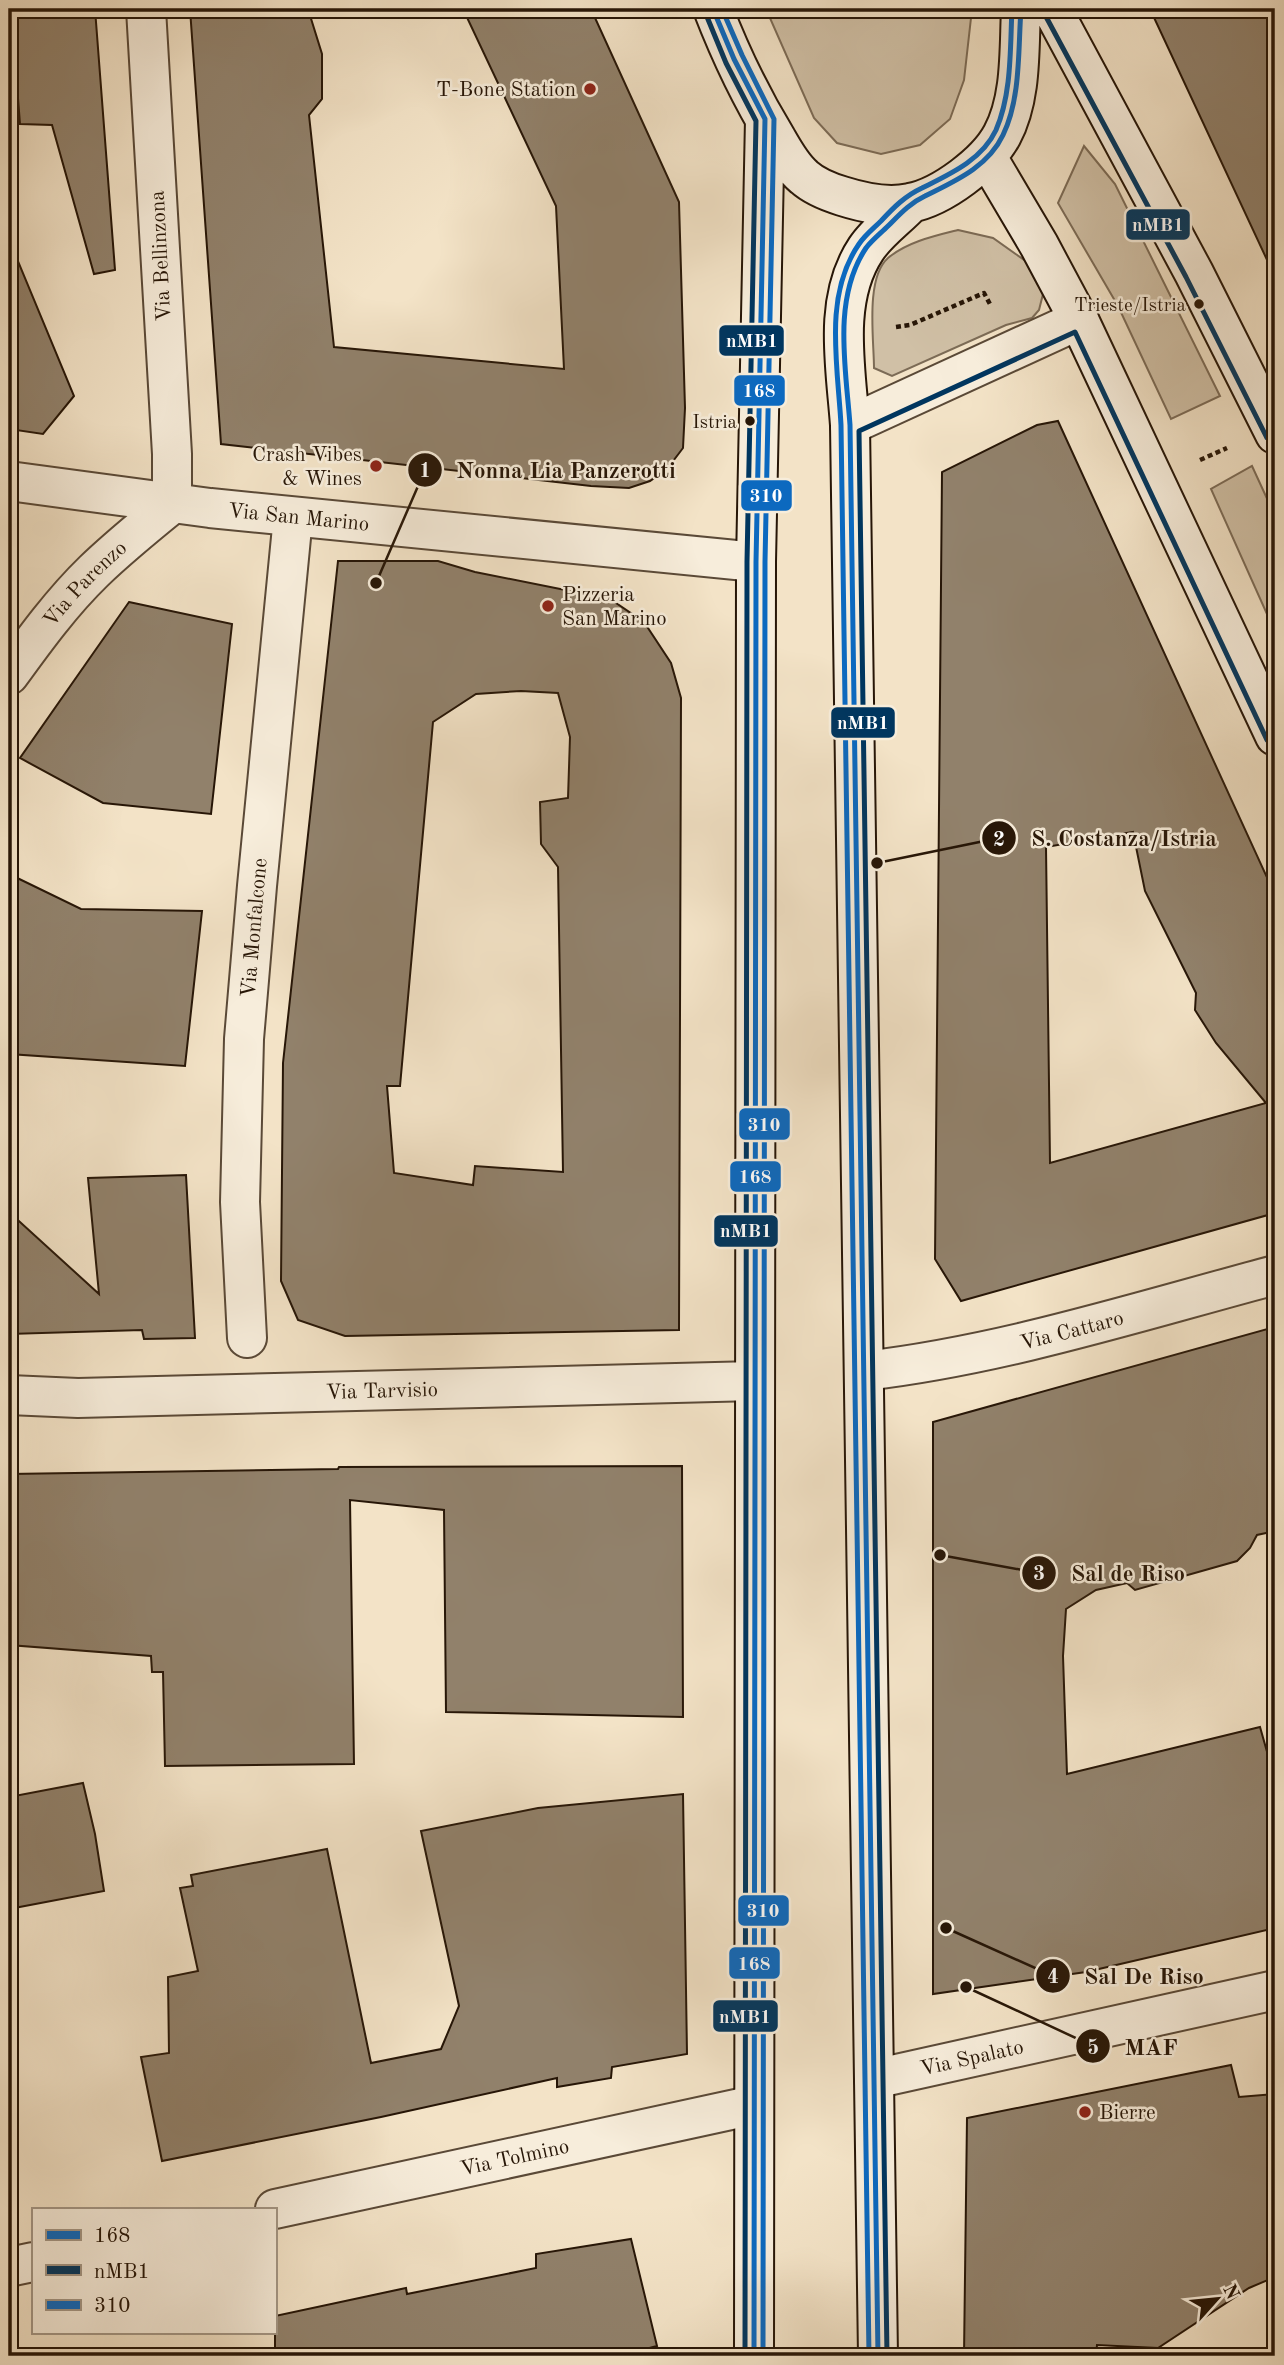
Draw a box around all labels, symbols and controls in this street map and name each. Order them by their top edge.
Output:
place label: T-Bone Station [436,80,576,101]
marker: T-Bone Station [582,81,598,97]
street label: Via Bellinzona [148,190,175,322]
line badge: nMB1 [1125,208,1191,241]
text: nMB1 [1132,217,1184,236]
place label: Trieste/Istria [1074,297,1187,316]
marker: Trieste/Istria [1192,297,1206,311]
line badge: nMB1 [718,324,785,357]
text: nMB1 [726,333,778,352]
line badge: 168 [733,374,786,407]
text: 168 [742,383,776,402]
place label: Istria [692,414,738,433]
marker: Istria [743,414,757,428]
place label: Crash Vibes & Wines [252,445,362,490]
callout: Nonna Lia Panzerotti [407,448,690,492]
marker: Crash Vibes & Wines [368,458,384,474]
text: Nonna Lia Panzerotti [456,460,676,483]
text: 1 [419,461,431,482]
line badge: 310 [740,479,793,512]
text: 310 [749,488,783,507]
street label: Via San Marino [227,501,370,536]
street label: Via Parenzo [40,538,131,631]
place label: Pizzeria San Marino [562,585,667,630]
marker: Pizzeria San Marino [540,598,556,614]
line badge: nMB1 [830,706,896,739]
text: nMB1 [837,715,889,734]
callout: S. Costanza/Istria [982,816,1231,860]
text: S. Costanza/Istria [1031,828,1217,851]
text: 2 [993,830,1005,851]
street label: Via Monfalcone [239,857,272,998]
line badge: 310 [738,1107,791,1141]
text: 310 [747,1117,781,1136]
line badge: 168 [729,1160,782,1193]
text: 168 [738,1169,772,1188]
line badge: nMB1 [713,1214,779,1248]
text: nMB1 [720,1223,772,1242]
street label: Via Cattaro [1018,1308,1126,1355]
street label: Via Tarvisio [326,1380,438,1404]
callout: Sal de Riso [1021,1551,1199,1595]
text: Sal de Riso [1071,1563,1185,1586]
text: 3 [1033,1564,1045,1585]
line badge: 310 [737,1894,790,1927]
text: 310 [746,1903,780,1922]
line badge: 168 [728,1946,781,1980]
callout: Sal De Riso [1035,1954,1218,1998]
text: 168 [737,1956,771,1975]
text: Sal De Riso [1084,1966,1204,1989]
text: 4 [1047,1967,1059,1988]
line badge: nMB1 [712,1999,779,2033]
text: nMB1 [719,2009,771,2028]
callout: MAF [1075,2024,1192,2068]
street label: Via Spalato [918,2037,1026,2080]
text: MAF [1124,2037,1178,2060]
text: 5 [1087,2038,1099,2059]
place label: Bierre [1099,2103,1156,2124]
marker: Bierre [1077,2104,1093,2120]
street label: Via Tolmino [458,2136,571,2181]
legend [32,2208,276,2334]
text: 168 [94,2226,131,2247]
text: nMB1 [94,2262,150,2283]
north arrow [1182,2264,1252,2334]
text: N [1218,2282,1242,2304]
text: 310 [94,2296,131,2317]

